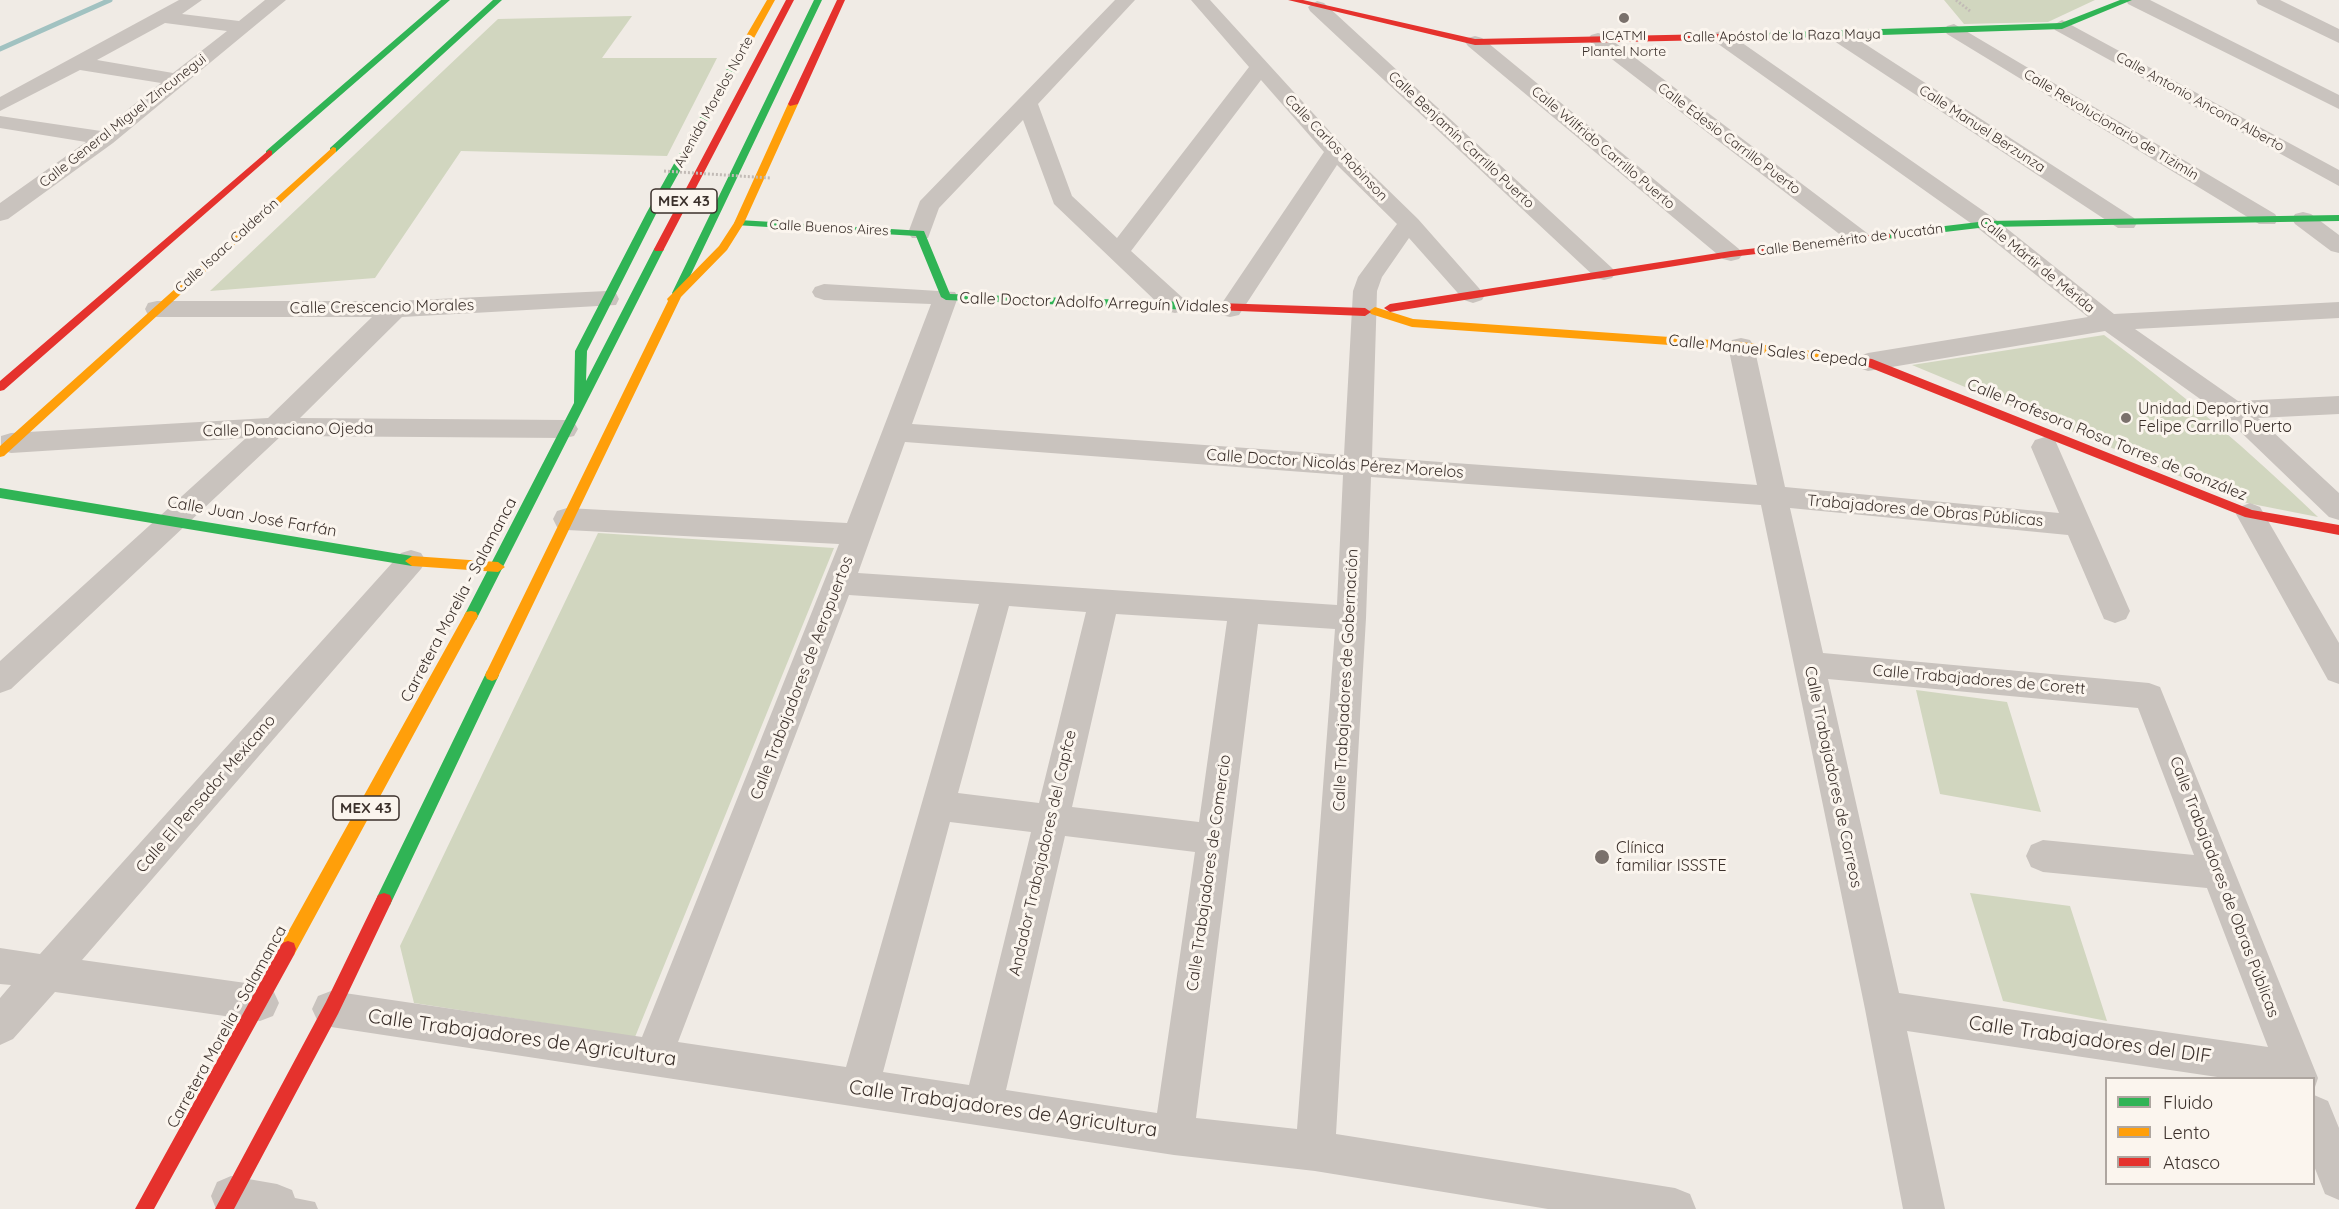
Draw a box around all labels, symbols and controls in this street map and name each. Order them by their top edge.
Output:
marker: ICATMI Plantel Norte [1617,11,1631,25]
street label: Calle Apóstol de la Raza Maya [1683,26,1881,46]
place label: ICATMI Plantel Norte [1582,28,1666,60]
street label: Avenida Morelos Norte [671,33,757,171]
street label: Calle Antonio Ancona Alberto [2113,49,2287,155]
street label: Calle General Miguel Zincunegui [36,51,210,191]
street label: Calle Revolucionario de Tizimín [2021,66,2201,184]
street label: Calle Benjamín Carrillo Puerto [1385,68,1537,212]
street label: Calle Edesio Carrillo Puerto [1654,80,1804,198]
street label: Calle Manuel Berzunza [1916,82,2048,176]
street label: Calle Wilfrido Carrillo Puerto [1528,83,1678,213]
street label: Calle Carlos Robinson [1281,91,1391,205]
road number: MEX 43 [651,189,717,213]
street label: Calle Isaac Calderón [172,195,282,297]
street label: Calle Mártir de Mérida [1976,213,2098,317]
street label: Calle Buenos Aires [769,216,889,240]
street label: Calle Benemérito de Yucatán [1756,220,1944,260]
street label: Calle Doctor Adolfo Arreguín Vidales [959,289,1229,317]
street label: Calle Crescencio Morales [290,296,474,318]
street label: Calle Manuel Sales Cepeda [1668,331,1868,371]
street label: Calle Profesora Rosa Torres de González [1964,375,2250,505]
place label: Unidad Deportiva Felipe Carrillo Puerto [2138,399,2292,437]
marker: Unidad Deportiva Felipe Carrillo Puerto [2119,411,2133,425]
street label: Calle Donaciano Ojeda [203,419,373,441]
street label: Calle Doctor Nicolás Pérez Morelos [1206,445,1464,483]
street label: Trabajadores de Obras Públicas [1806,491,2044,531]
street label: Calle Juan José Farfán [166,493,338,541]
street label: Carretera Morelia - Salamanca [397,495,521,705]
street label: Calle Trabajadores de Gobernación [1330,548,1362,812]
street label: Calle Trabajadores de Aeropuertos [747,554,857,802]
street label: Calle Trabajadores de Corett [1872,661,2086,699]
street label: Calle Trabajadores de Correos [1800,664,1866,890]
street label: Calle El Pensador Mexicano [132,711,280,877]
street label: Andador Trabajadores del Capfce [1005,728,1081,978]
street label: Calle Trabajadores de Comercio [1183,754,1235,992]
street label: Calle Trabajadores de Obras Públicas [2165,754,2283,1020]
road number: MEX 43 [333,796,399,820]
place label: Clínica familiar ISSSTE [1616,838,1727,876]
marker: Clínica familiar ISSSTE [1593,848,1611,866]
street label: Carretera Morelia - Salamanca [163,922,291,1132]
street label: Calle Trabajadores de Agricultura [366,1004,678,1072]
street label: Calle Trabajadores del DIF [1967,1011,2213,1069]
street label: Calle Trabajadores de Agricultura [847,1075,1159,1143]
legend [2105,1077,2315,1185]
text: Fluido [2163,1091,2213,1114]
text: Lento [2163,1121,2210,1144]
text: Atasco [2163,1151,2220,1174]

